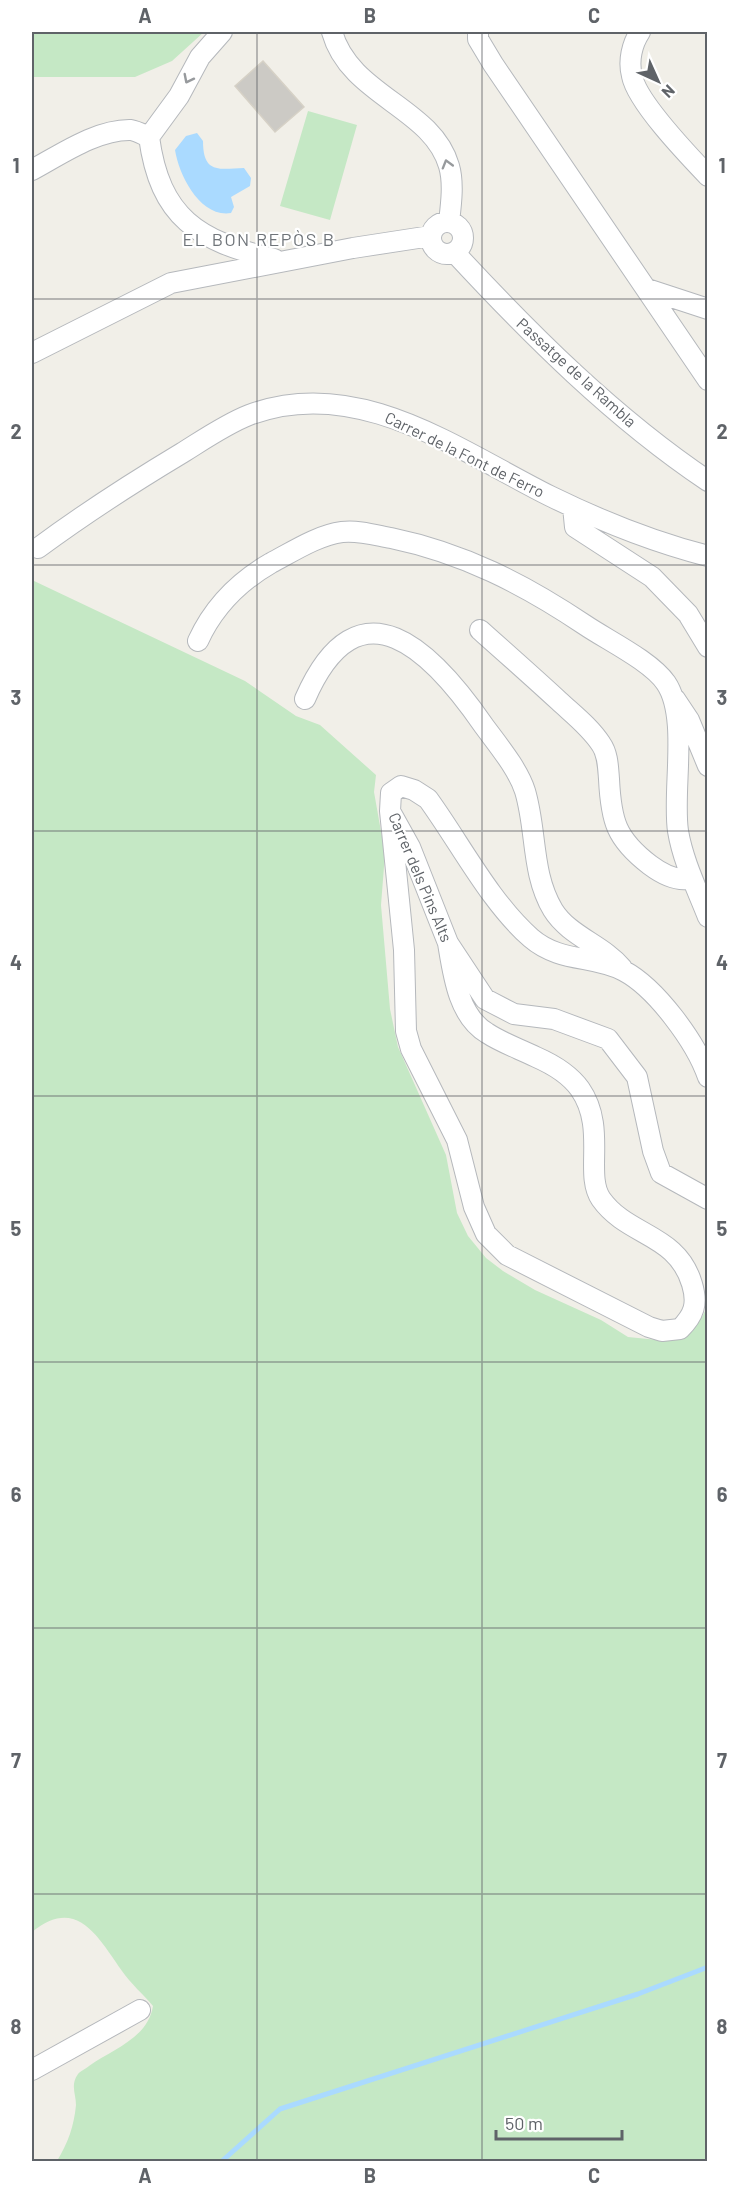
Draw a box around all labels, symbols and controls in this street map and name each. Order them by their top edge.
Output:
text: A [138,3,152,27]
text: B [364,3,376,27]
text: C [588,3,600,27]
north arrow [628,51,688,111]
one-way arrow [184,73,196,84]
text: N [658,81,679,102]
text: 1 [12,153,20,177]
text: 1 [718,153,726,177]
one-way arrow [442,159,454,170]
district label: EL BON REPÒS B [182,228,336,250]
street label: Passatge de la Rambla [513,313,641,431]
street label: Carrer de la Font de Ferro [382,407,548,501]
text: 2 [10,419,22,443]
text: 2 [716,419,728,443]
text: 3 [11,685,21,709]
text: 3 [717,685,727,709]
street label: Carrer dels Pins Alts [385,809,457,945]
text: 4 [10,950,22,974]
text: 4 [716,950,728,974]
text: 5 [11,1216,22,1240]
text: 5 [717,1216,728,1240]
text: 6 [11,1482,22,1506]
text: 6 [717,1482,728,1506]
text: 7 [11,1748,21,1772]
text: 7 [717,1748,727,1772]
text: 8 [11,2014,22,2038]
text: 8 [717,2014,728,2038]
scale bar [496,2103,622,2141]
text: 50 m [505,2112,543,2134]
text: A [138,2163,152,2187]
text: B [364,2163,376,2187]
text: C [588,2163,600,2187]

